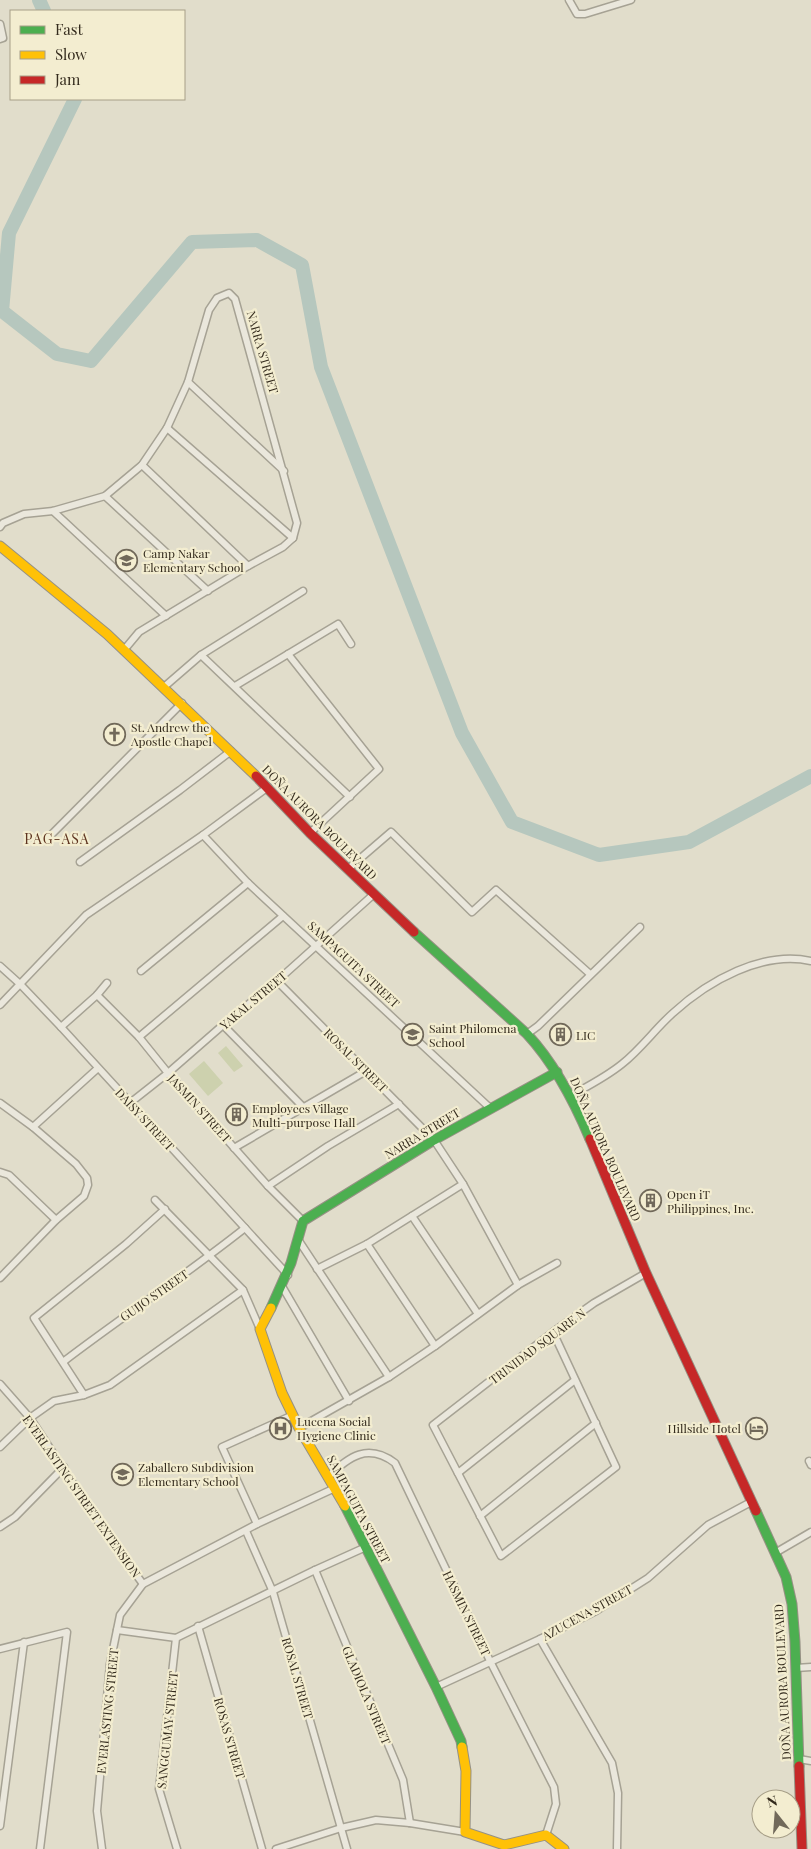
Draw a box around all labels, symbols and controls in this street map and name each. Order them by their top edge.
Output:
legend [10,10,185,100]
text: Fast [55,19,84,39]
text: Slow [55,44,87,64]
text: Jam [54,69,81,89]
street label: NARRA STREET [244,309,283,396]
place label: Camp Nakar Elementary School [143,545,244,575]
school or university icon: Camp Nakar Elementary School [115,548,139,572]
place label: St. Andrew the Apostle Chapel [130,719,212,749]
church icon: St. Andrew the Apostle Chapel [103,722,127,746]
street label: DOÑA AURORA BOULEVARD [259,761,381,883]
district label: PAG-ASA [24,829,90,848]
street label: SAMPAGUITA STREET [305,917,404,1011]
street label: YAKAL STREET [215,967,290,1033]
place label: Saint Philomena School [429,1020,516,1050]
school or university icon: Saint Philomena School [401,1023,425,1047]
building icon: LIC [548,1023,572,1047]
street label: ROSAL STREET [321,1025,392,1096]
place label: LIC [576,1027,595,1043]
street label: JASMIN STREET [164,1069,236,1146]
street label: DOÑA AURORA BOULEVARD [567,1074,645,1224]
street label: DAISY STREET [112,1084,178,1154]
place label: Employees Village Multi-purpose Hall [252,1100,356,1130]
building icon: Employees Village Multi-purpose Hall [224,1103,248,1127]
street label: NARRA STREET [381,1104,463,1162]
place label: Open iT Philippines, Inc. [667,1186,754,1216]
building icon: Open iT Philippines, Inc. [639,1189,663,1213]
street label: GUIJO STREET [117,1265,192,1325]
street label: TRINIDAD SQUARE N [486,1304,589,1387]
street label: EVERLASTING STREET EXTENSION [20,1412,145,1581]
place label: Lucena Social Hygiene Clinic [297,1413,376,1443]
hospital icon: Lucena Social Hygiene Clinic [269,1416,293,1440]
hotel icon: Hillside Hotel [745,1416,769,1440]
place label: Hillside Hotel [667,1420,742,1436]
street label: SAMPAGUITA STREET [324,1452,395,1566]
place label: Zaballero Subdivision Elementary School [138,1459,254,1489]
school or university icon: Zaballero Subdivision Elementary School [110,1462,134,1486]
street label: HASMIN STREET [439,1568,495,1659]
street label: AZUCENA STREET [538,1580,636,1644]
street label: DOÑA AURORA BOULEVARD [770,1603,794,1760]
street label: ROSAL STREET [279,1635,317,1721]
street label: GLADIOLA STREET [339,1643,395,1747]
street label: EVERLASTING STREET [92,1647,122,1775]
street label: SANGGUMAY STREET [153,1670,181,1790]
street label: ROSAS STREET [211,1695,249,1781]
north arrow [751,1789,801,1839]
text: N [764,1791,780,1812]

